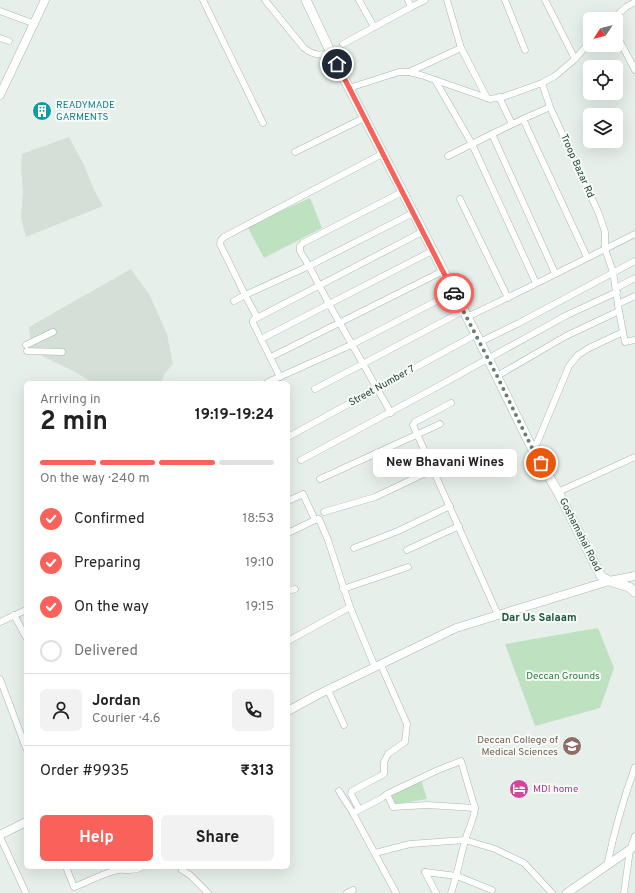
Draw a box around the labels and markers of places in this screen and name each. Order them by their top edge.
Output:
pin [320,47,354,81]
place label: READYMADE GARMENTS [56,99,115,124]
building icon: READYMADE GARMENTS [31,100,53,122]
pin [524,446,558,480]
callout: New Bhavani Wines [373,449,517,477]
place label: Deccan College of Medical Sciences [477,734,559,759]
school or university icon: Deccan College of Medical Sciences [561,735,583,757]
hotel icon: MDI home [508,778,530,800]
place label: MDI home [533,783,578,796]

